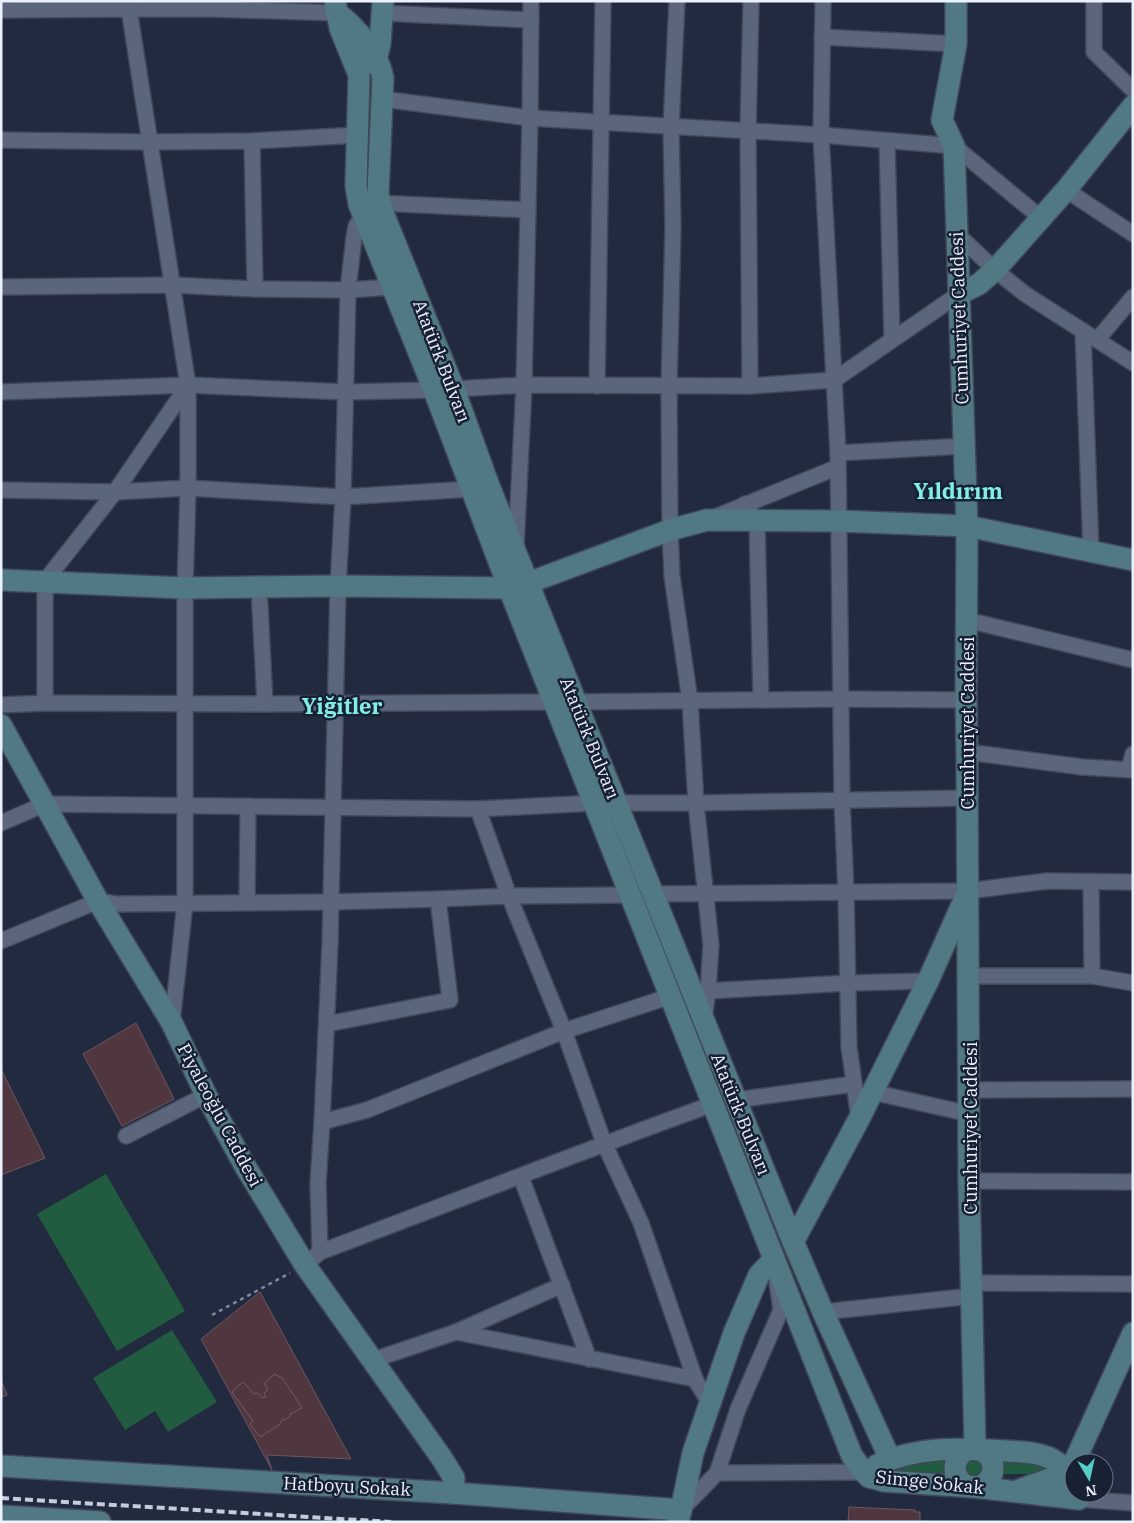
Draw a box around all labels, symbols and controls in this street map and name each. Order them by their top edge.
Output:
street label: Cumhuriyet Caddesi [944,231,974,405]
street label: Atatürk Bulvarı [408,296,476,426]
district label: Yıldırım [913,476,1003,505]
street label: Cumhuriyet Caddesi [956,636,979,809]
street label: Atatürk Bulvarı [555,674,625,803]
district label: Yiğitler [302,691,383,720]
street label: Piyaleoğlu Caddesi [172,1039,268,1191]
street label: Cumhuriyet Caddesi [959,1041,982,1214]
street label: Atatürk Bulvarı [706,1050,776,1179]
north arrow [1064,1453,1114,1503]
street label: Simge Sokak [875,1465,986,1499]
street label: Hatboyu Sokak [283,1471,412,1501]
text: N [1084,1481,1098,1501]

